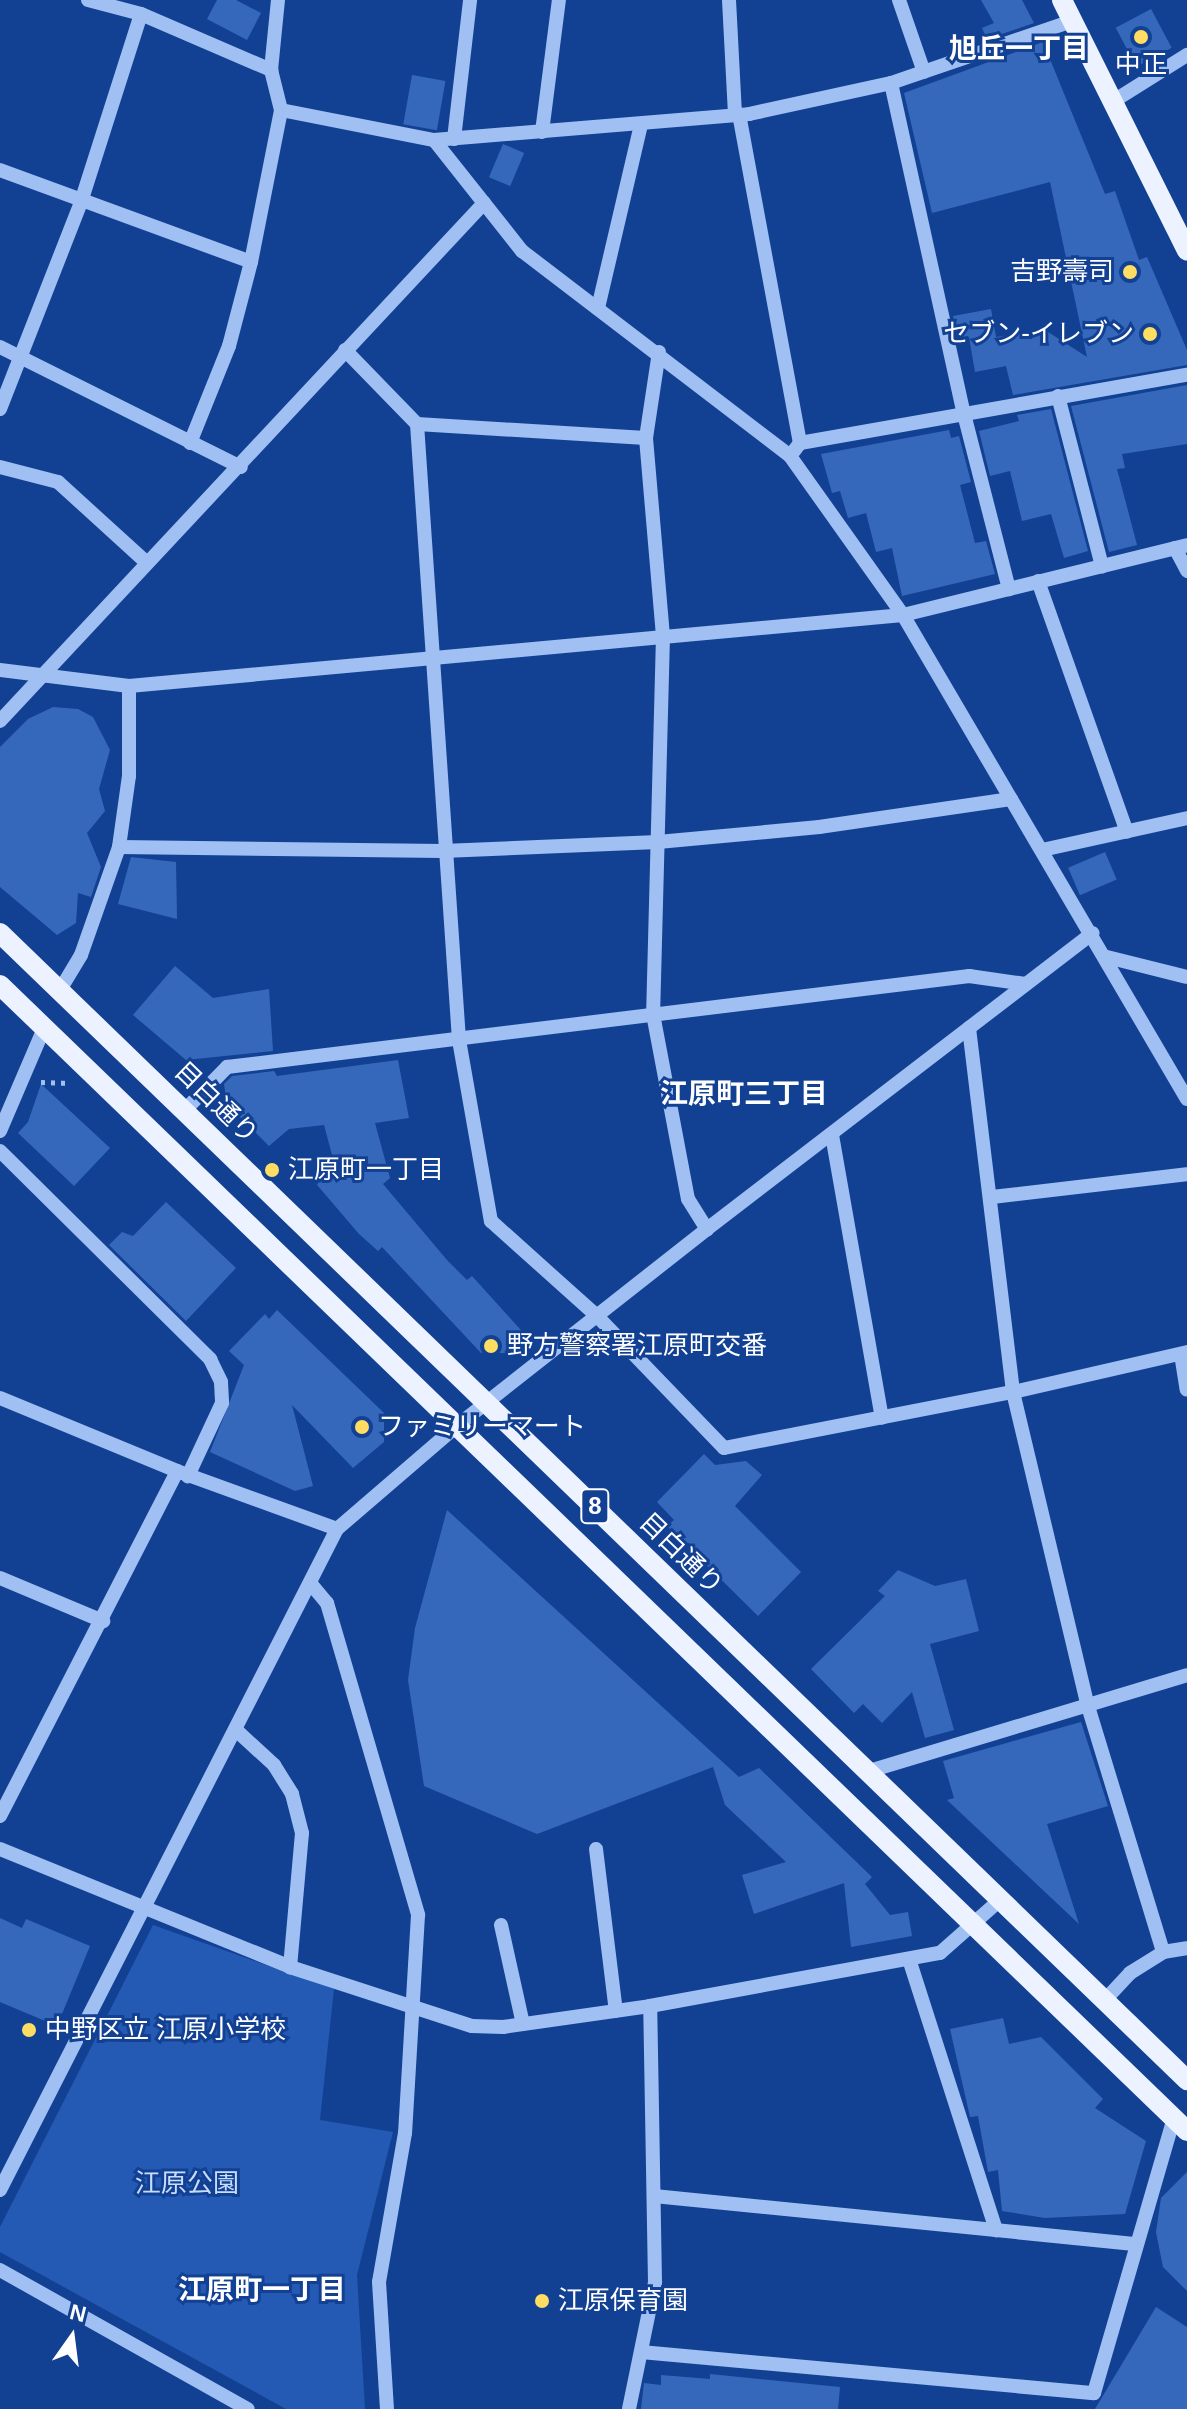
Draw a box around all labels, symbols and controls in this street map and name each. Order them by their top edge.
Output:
marker: 中正 [1132,28,1150,46]
district label: 旭丘一丁目 [949,32,1089,66]
place label: 中正 [1115,49,1167,81]
place label: 吉野壽司 [1010,256,1114,288]
marker: 吉野壽司 [1121,263,1139,281]
place label: セブン-イレブン [943,318,1134,350]
marker: セブン-イレブン [1141,325,1159,343]
street label: 目白通り [168,1056,264,1150]
district label: 江原町三丁目 [660,1077,828,1111]
place label: 江原町一丁目 [288,1154,444,1186]
marker: 江原町一丁目 [263,1161,281,1179]
place label: 野方警察署江原町交番 [507,1330,767,1362]
marker: 野方警察署江原町交番 [482,1337,500,1355]
place label: ファミリーマート [378,1411,586,1443]
marker: ファミリーマート [353,1418,371,1436]
road number: 8 [579,1486,611,1526]
street label: 目白通り [633,1507,729,1601]
place label: 中野区立 江原小学校 [45,2014,286,2046]
marker: 中野区立 江原小学校 [20,2021,38,2039]
park label: 江原公園 [135,2168,239,2200]
district label: 江原町一丁目 [178,2273,346,2307]
place label: 江原保育園 [558,2285,688,2317]
marker: 江原保育園 [533,2292,551,2310]
north arrow [32,2297,112,2377]
text: N [67,2299,89,2327]

